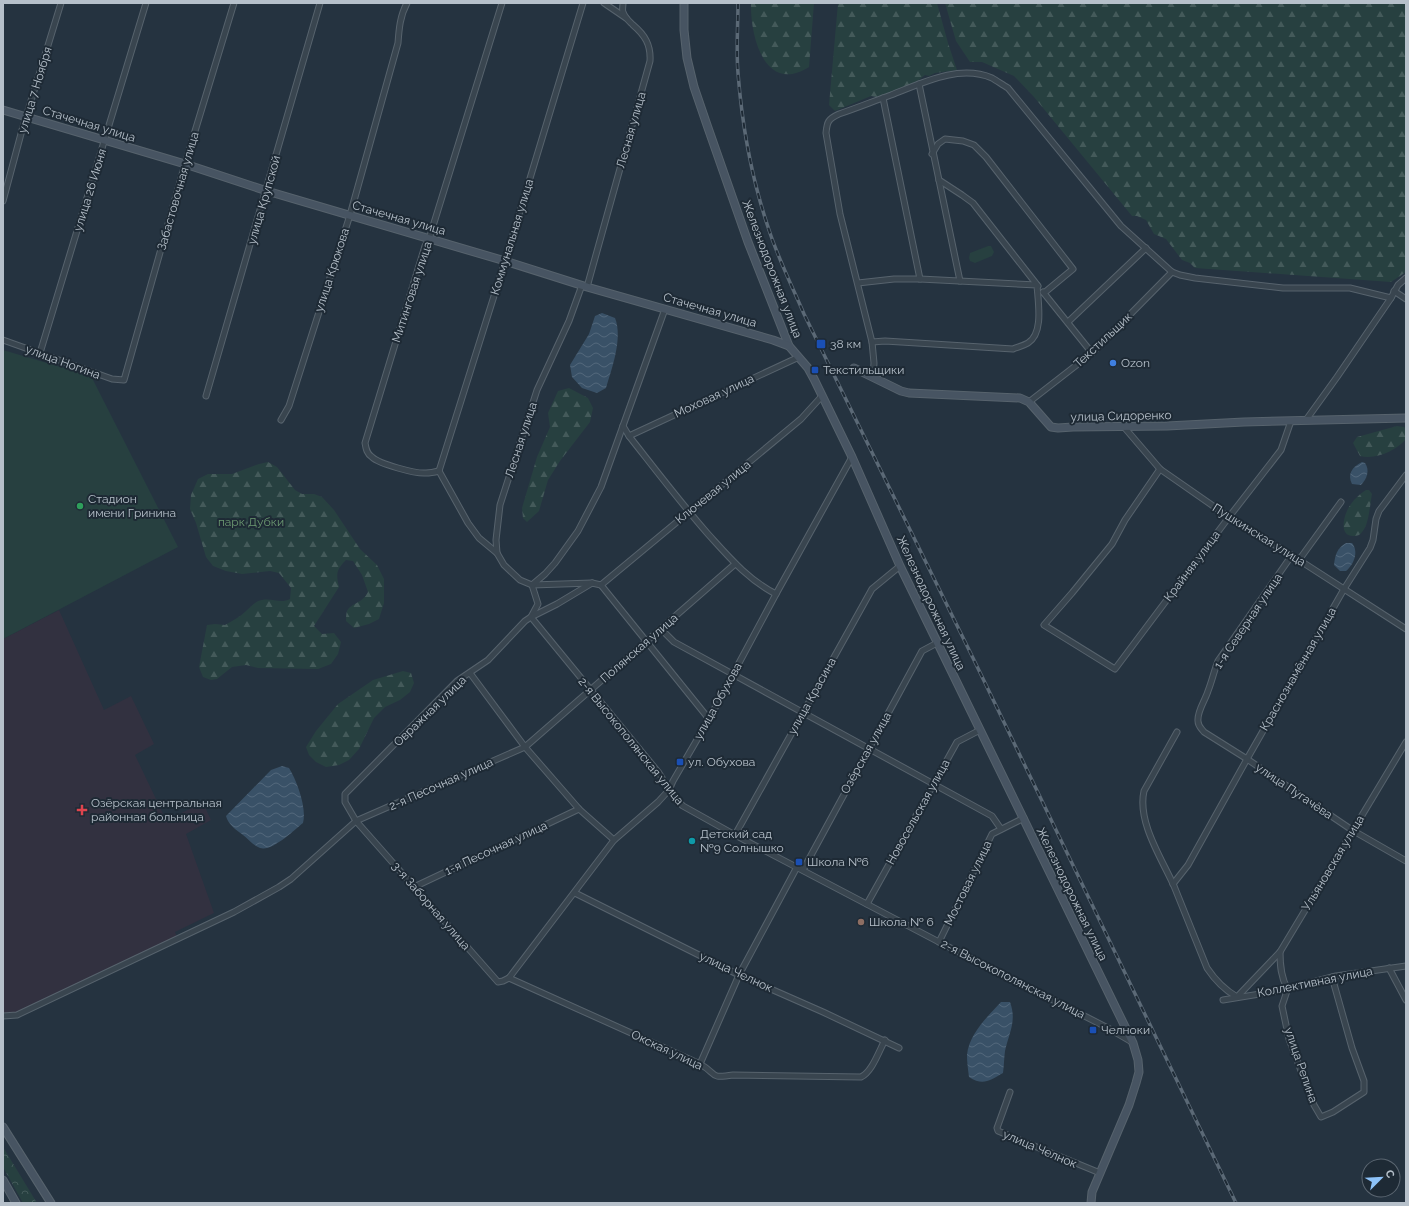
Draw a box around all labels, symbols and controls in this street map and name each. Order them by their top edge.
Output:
street label: улица 7 Ноября [15,45,55,135]
street label: Лесная улица [613,90,649,170]
street label: Стачечная улица [41,103,137,145]
street label: Забастовочная улица [154,130,202,252]
street label: улица 26 Июня [71,147,109,233]
street label: улица Крупской [245,154,283,246]
street label: Коммунальная улица [488,177,536,297]
street label: Стачечная улица [351,198,447,238]
street label: Железнодорожная улица [739,198,805,340]
street label: улица Крюкова [312,226,352,314]
street label: Митинговая улица [389,240,435,344]
street label: Стачечная улица [662,290,758,330]
street label: Текстильщик [1071,310,1135,370]
place label: 38 км [830,337,861,351]
marker: 38 км [815,338,827,350]
street label: улица Ногина [24,342,102,382]
place label: Ozon [1121,356,1150,370]
marker: Ozon [1108,358,1118,368]
place label: Текстильщики [823,363,904,377]
marker: Текстильщики [810,365,820,375]
street label: Моховая улица [672,371,756,421]
street label: Лесная улица [502,400,540,480]
street label: улица Сидоренко [1070,408,1172,424]
street label: Ключевая улица [673,457,753,527]
place label: Стадион имени Гринина [88,492,176,520]
marker: Стадион имени Гринина [75,501,85,511]
street label: Пушкинская улица [1210,501,1308,569]
park label: парк Дубки [218,515,284,529]
street label: Крайняя улица [1161,528,1223,604]
street label: Железнодорожная улица [894,534,968,672]
street label: 1-я Северная улица [1211,571,1285,671]
street label: Краснознамённая улица [1257,605,1339,733]
street label: Полянская улица [597,611,681,685]
street label: улица Красина [785,655,839,737]
street label: улица Обухова [691,660,745,742]
street label: Овражная улица [391,673,469,749]
street label: 2-я Высокополянская улица [575,675,687,807]
street label: Озёрская улица [838,710,894,796]
street label: 2-я Песочная улица [387,755,495,813]
place label: ул. Обухова [688,755,755,769]
marker: ул. Обухова [675,757,685,767]
street label: Новосельская улица [883,757,953,867]
street label: улица Пугачёва [1253,760,1335,822]
place label: Озёрская центральная районная больница [91,796,222,824]
marker: Озёрская центральная районная больница [76,804,88,816]
street label: Ульяновская улица [1299,813,1367,913]
street label: 1-я Песочная улица [443,818,549,878]
street label: Железнодорожная улица [1034,825,1110,963]
place label: Детский сад №9 Солнышко [700,827,784,855]
marker: Детский сад №9 Солнышко [687,836,697,846]
street label: Мостовая улица [941,838,995,928]
place label: Школа №6 [807,855,869,869]
marker: Школа №6 [794,857,804,867]
street label: 3-я Заборная улица [389,859,473,953]
place label: Школа № 6 [869,915,934,929]
marker: Школа № 6 [856,917,866,927]
street label: 2-я Высокополянская улица [939,937,1087,1021]
street label: улица Челнок [697,949,775,995]
street label: Коллективная улица [1256,964,1374,1000]
place label: Челноки [1101,1023,1150,1037]
marker: Челноки [1088,1025,1098,1035]
street label: улица Репина [1282,1025,1320,1105]
street label: Окская улица [629,1027,705,1073]
street label: улица Челнок [1001,1127,1079,1171]
north arrow [1361,1158,1401,1198]
text: С [1382,1168,1397,1181]

